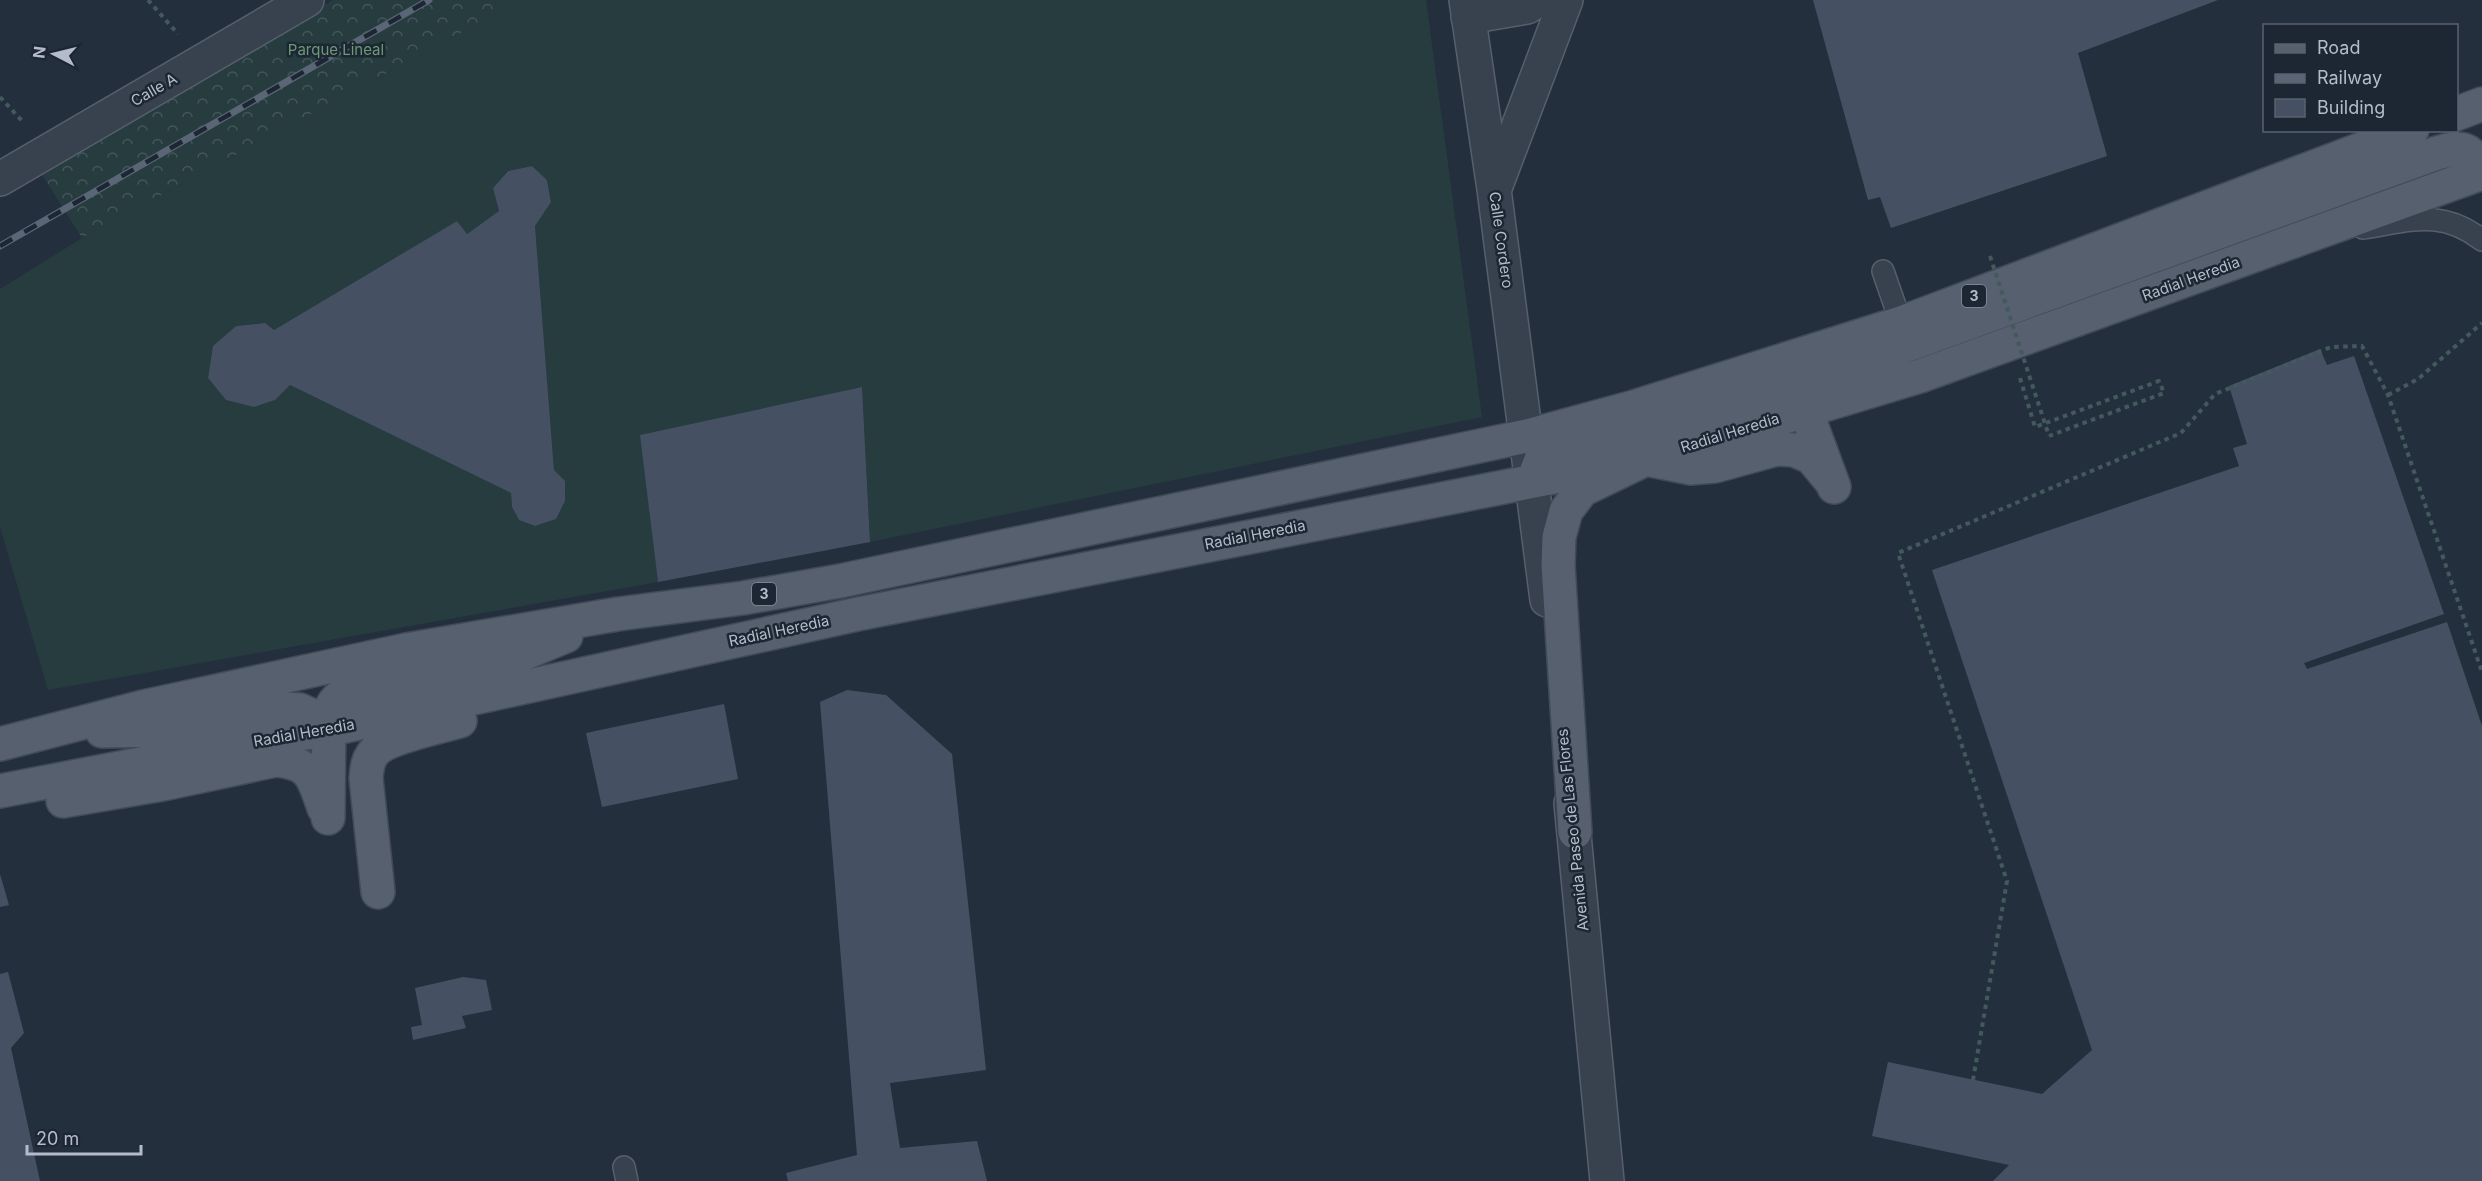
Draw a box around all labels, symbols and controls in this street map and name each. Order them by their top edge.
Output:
north arrow [24,24,84,84]
legend [2263,24,2458,132]
text: Road [2317,37,2360,58]
park label: Parque Lineal [288,40,384,59]
text: N [28,45,50,59]
text: Railway [2317,67,2382,88]
street label: Calle A [127,69,180,110]
text: Building [2317,97,2385,118]
street label: Calle Cordero [1485,190,1518,289]
street label: Radial Heredia [2139,252,2242,305]
road number: 3 [1962,285,1986,307]
street label: Radial Heredia [1678,408,1782,457]
street label: Radial Heredia [1203,515,1307,554]
road number: 3 [752,583,776,605]
street label: Radial Heredia [727,611,831,650]
street label: Radial Heredia [252,714,356,751]
street label: Avenida Paseo de Las Flores [1552,728,1593,932]
scale bar [27,1118,141,1156]
text: 20 m [36,1128,79,1149]

